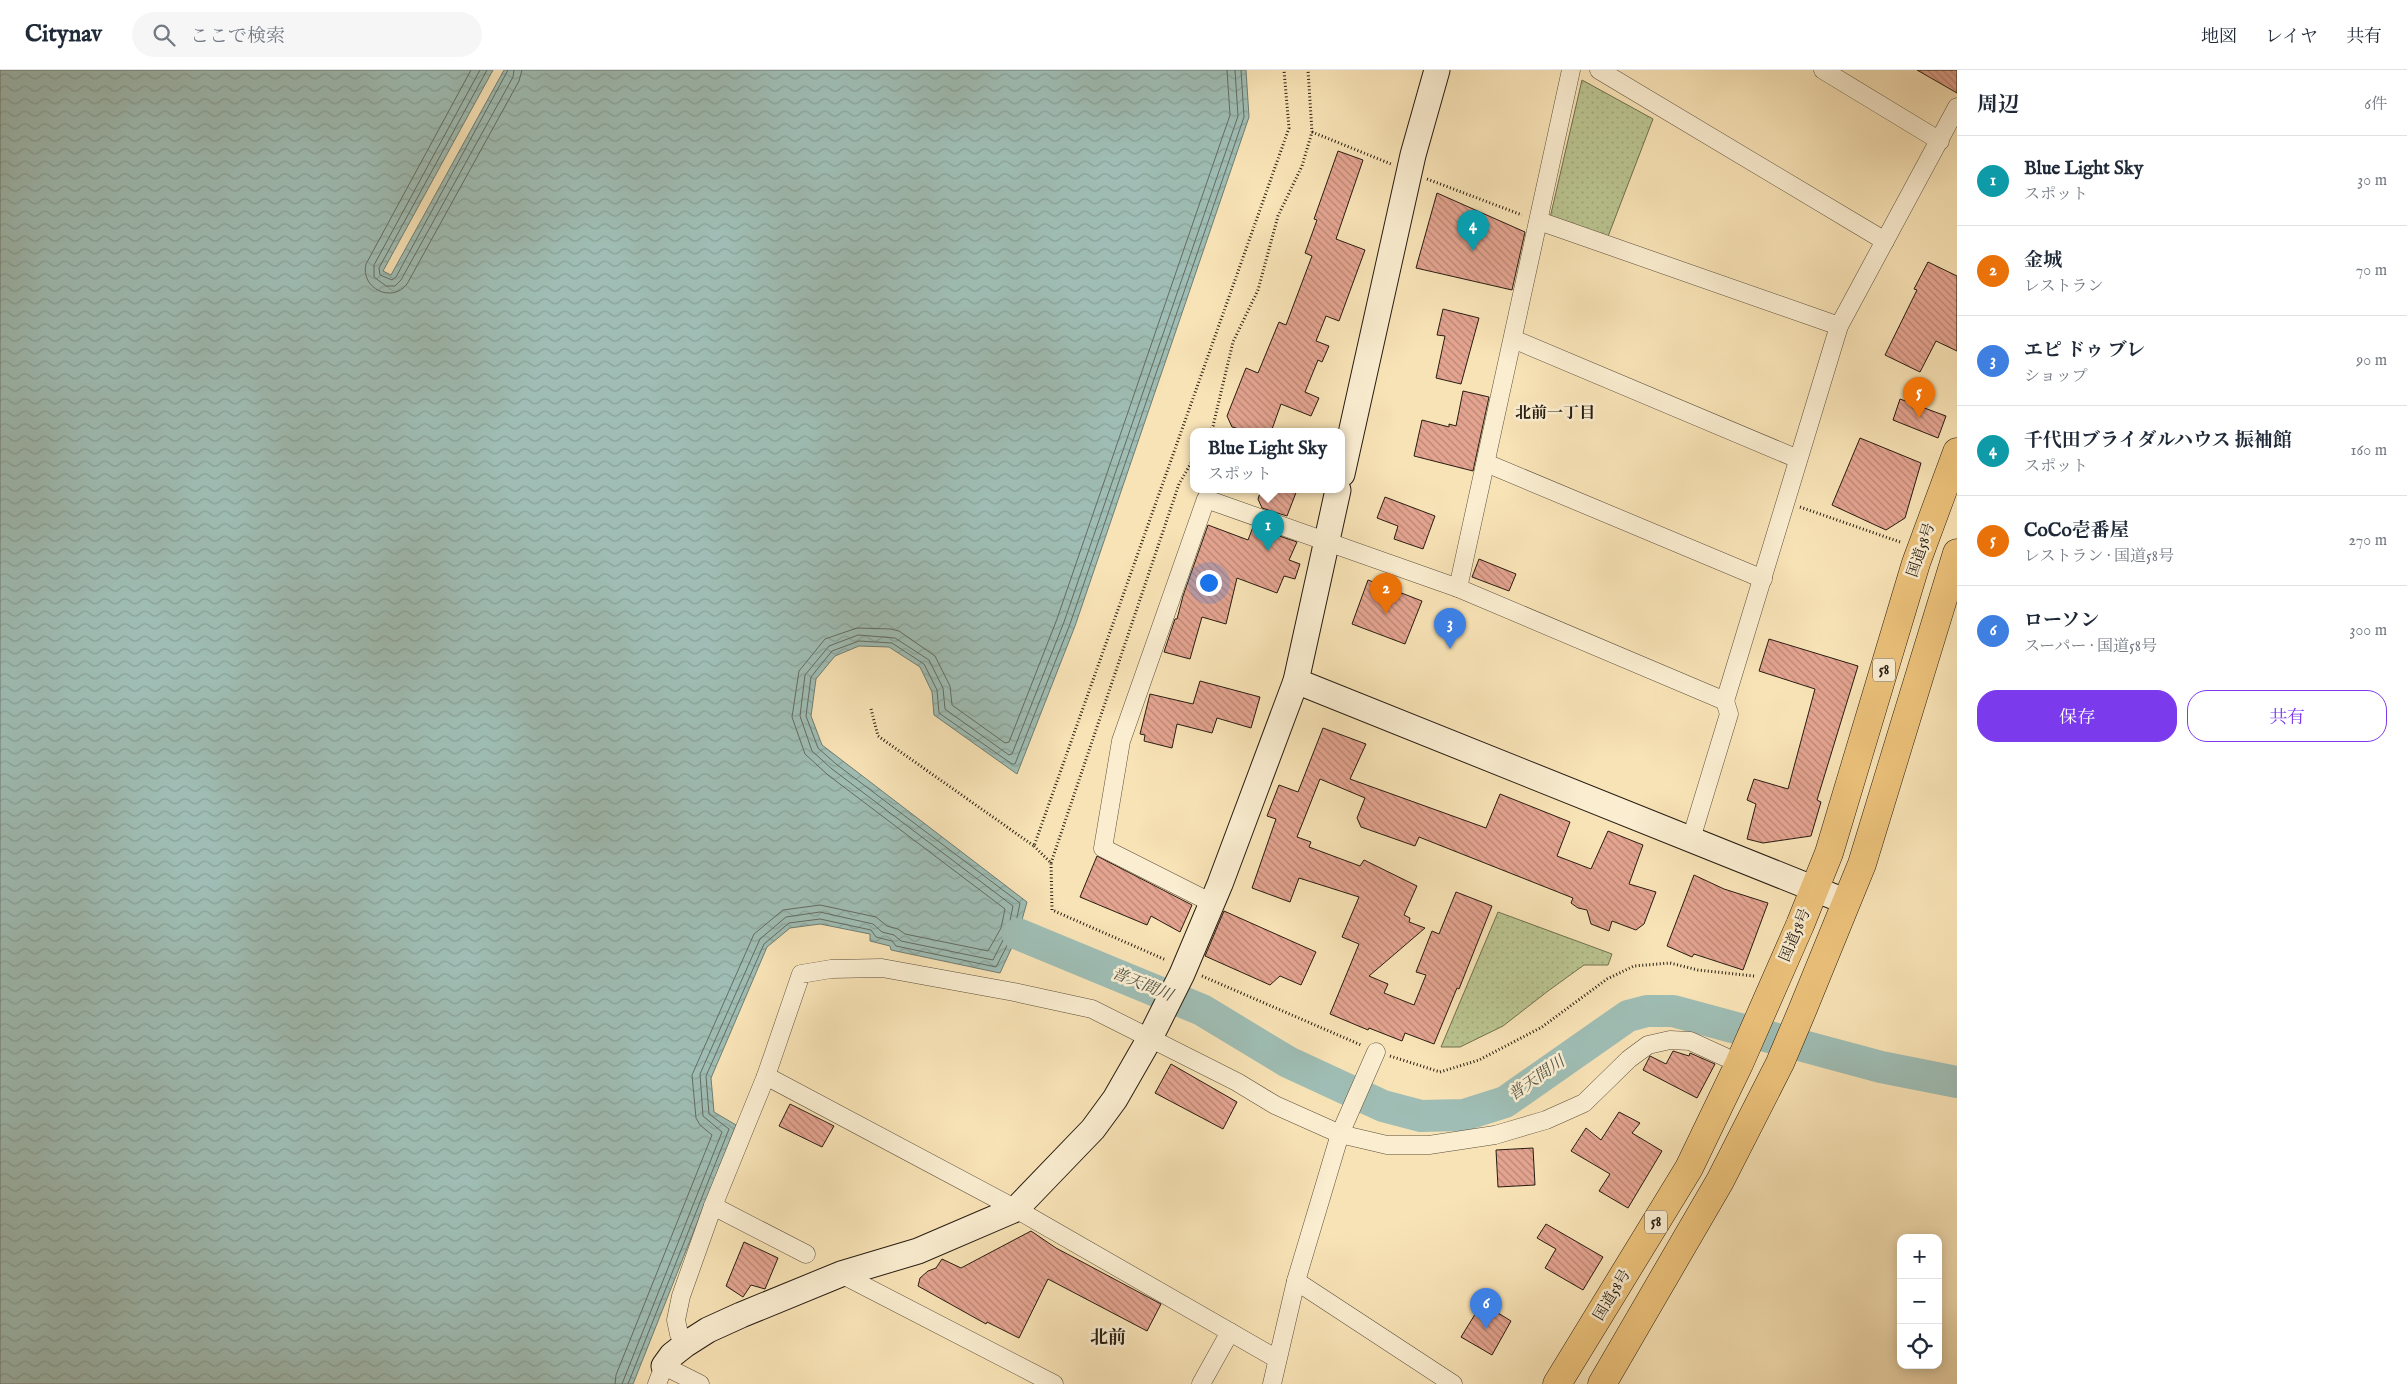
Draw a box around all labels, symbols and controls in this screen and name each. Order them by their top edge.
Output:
search box [132,12,482,57]
text: Citynav [25,19,102,50]
icon: search [150,21,178,49]
text: ここで検索 [190,25,285,49]
text: 地図 [2201,26,2237,49]
text: レイヤ [2265,26,2318,49]
text: 共有 [2346,26,2382,49]
text: 周辺 [1977,92,2019,119]
text: 6件 [2364,95,2387,115]
text: Blue Light Sky [2024,157,2143,181]
text: 1 [1990,171,1996,191]
text: 30 m [2357,171,2387,191]
text: スポット [2024,185,2088,205]
pin: 4 [1457,210,1489,251]
text: 金城 [2024,249,2062,273]
text: 2 [1989,261,1997,281]
text: 70 m [2356,261,2387,281]
text: レストラン [2024,277,2104,297]
text: エピ ドゥ ブレ [2024,339,2145,363]
text: 3 [1990,351,1996,371]
text: 90 m [2356,351,2387,371]
text: ショップ [2024,367,2088,387]
pin: 5 [1903,377,1935,418]
district label: 北前一丁目 [1515,404,1595,424]
popup [1190,428,1345,493]
text: 千代田ブライダルハウス 振袖館 [2024,429,2292,453]
text: Blue Light Sky [1208,437,1327,461]
text: 4 [1989,441,1997,461]
text: 160 m [2351,441,2387,461]
text: スポット [2024,457,2088,477]
text: スポット [1208,465,1272,485]
pin: 1 [1252,510,1284,551]
text: CoCo壱番屋 [2024,519,2129,543]
street label: 国道58号 [1903,520,1939,580]
text: 5 [1990,531,1996,551]
text: 270 m [2348,531,2387,551]
text: レストラン · 国道58号 [2024,547,2174,567]
your location [1196,570,1222,596]
pin: 2 [1370,573,1402,614]
pin: 3 [1434,608,1466,649]
text: ローソン [2024,609,2099,633]
text: 6 [1990,621,1996,641]
text: 300 m [2349,621,2387,641]
text: スーパー · 国道58号 [2024,637,2157,657]
road number: 58 [1873,658,1895,682]
button: 保存 [1977,690,2177,742]
button: 共有 [2187,690,2387,742]
street label: 国道58号 [1775,905,1815,965]
water label: 普天間川 [1109,964,1177,1007]
water label: 普天間川 [1505,1051,1571,1106]
road number: 58 [1645,1210,1667,1234]
map controls [1897,1234,1942,1369]
button: + [1897,1234,1942,1279]
street label: 国道58号 [1589,1266,1635,1324]
button: − [1897,1279,1942,1324]
pin: 6 [1470,1288,1502,1329]
button: locate [1897,1324,1942,1369]
district label: 北前 [1090,1327,1126,1350]

